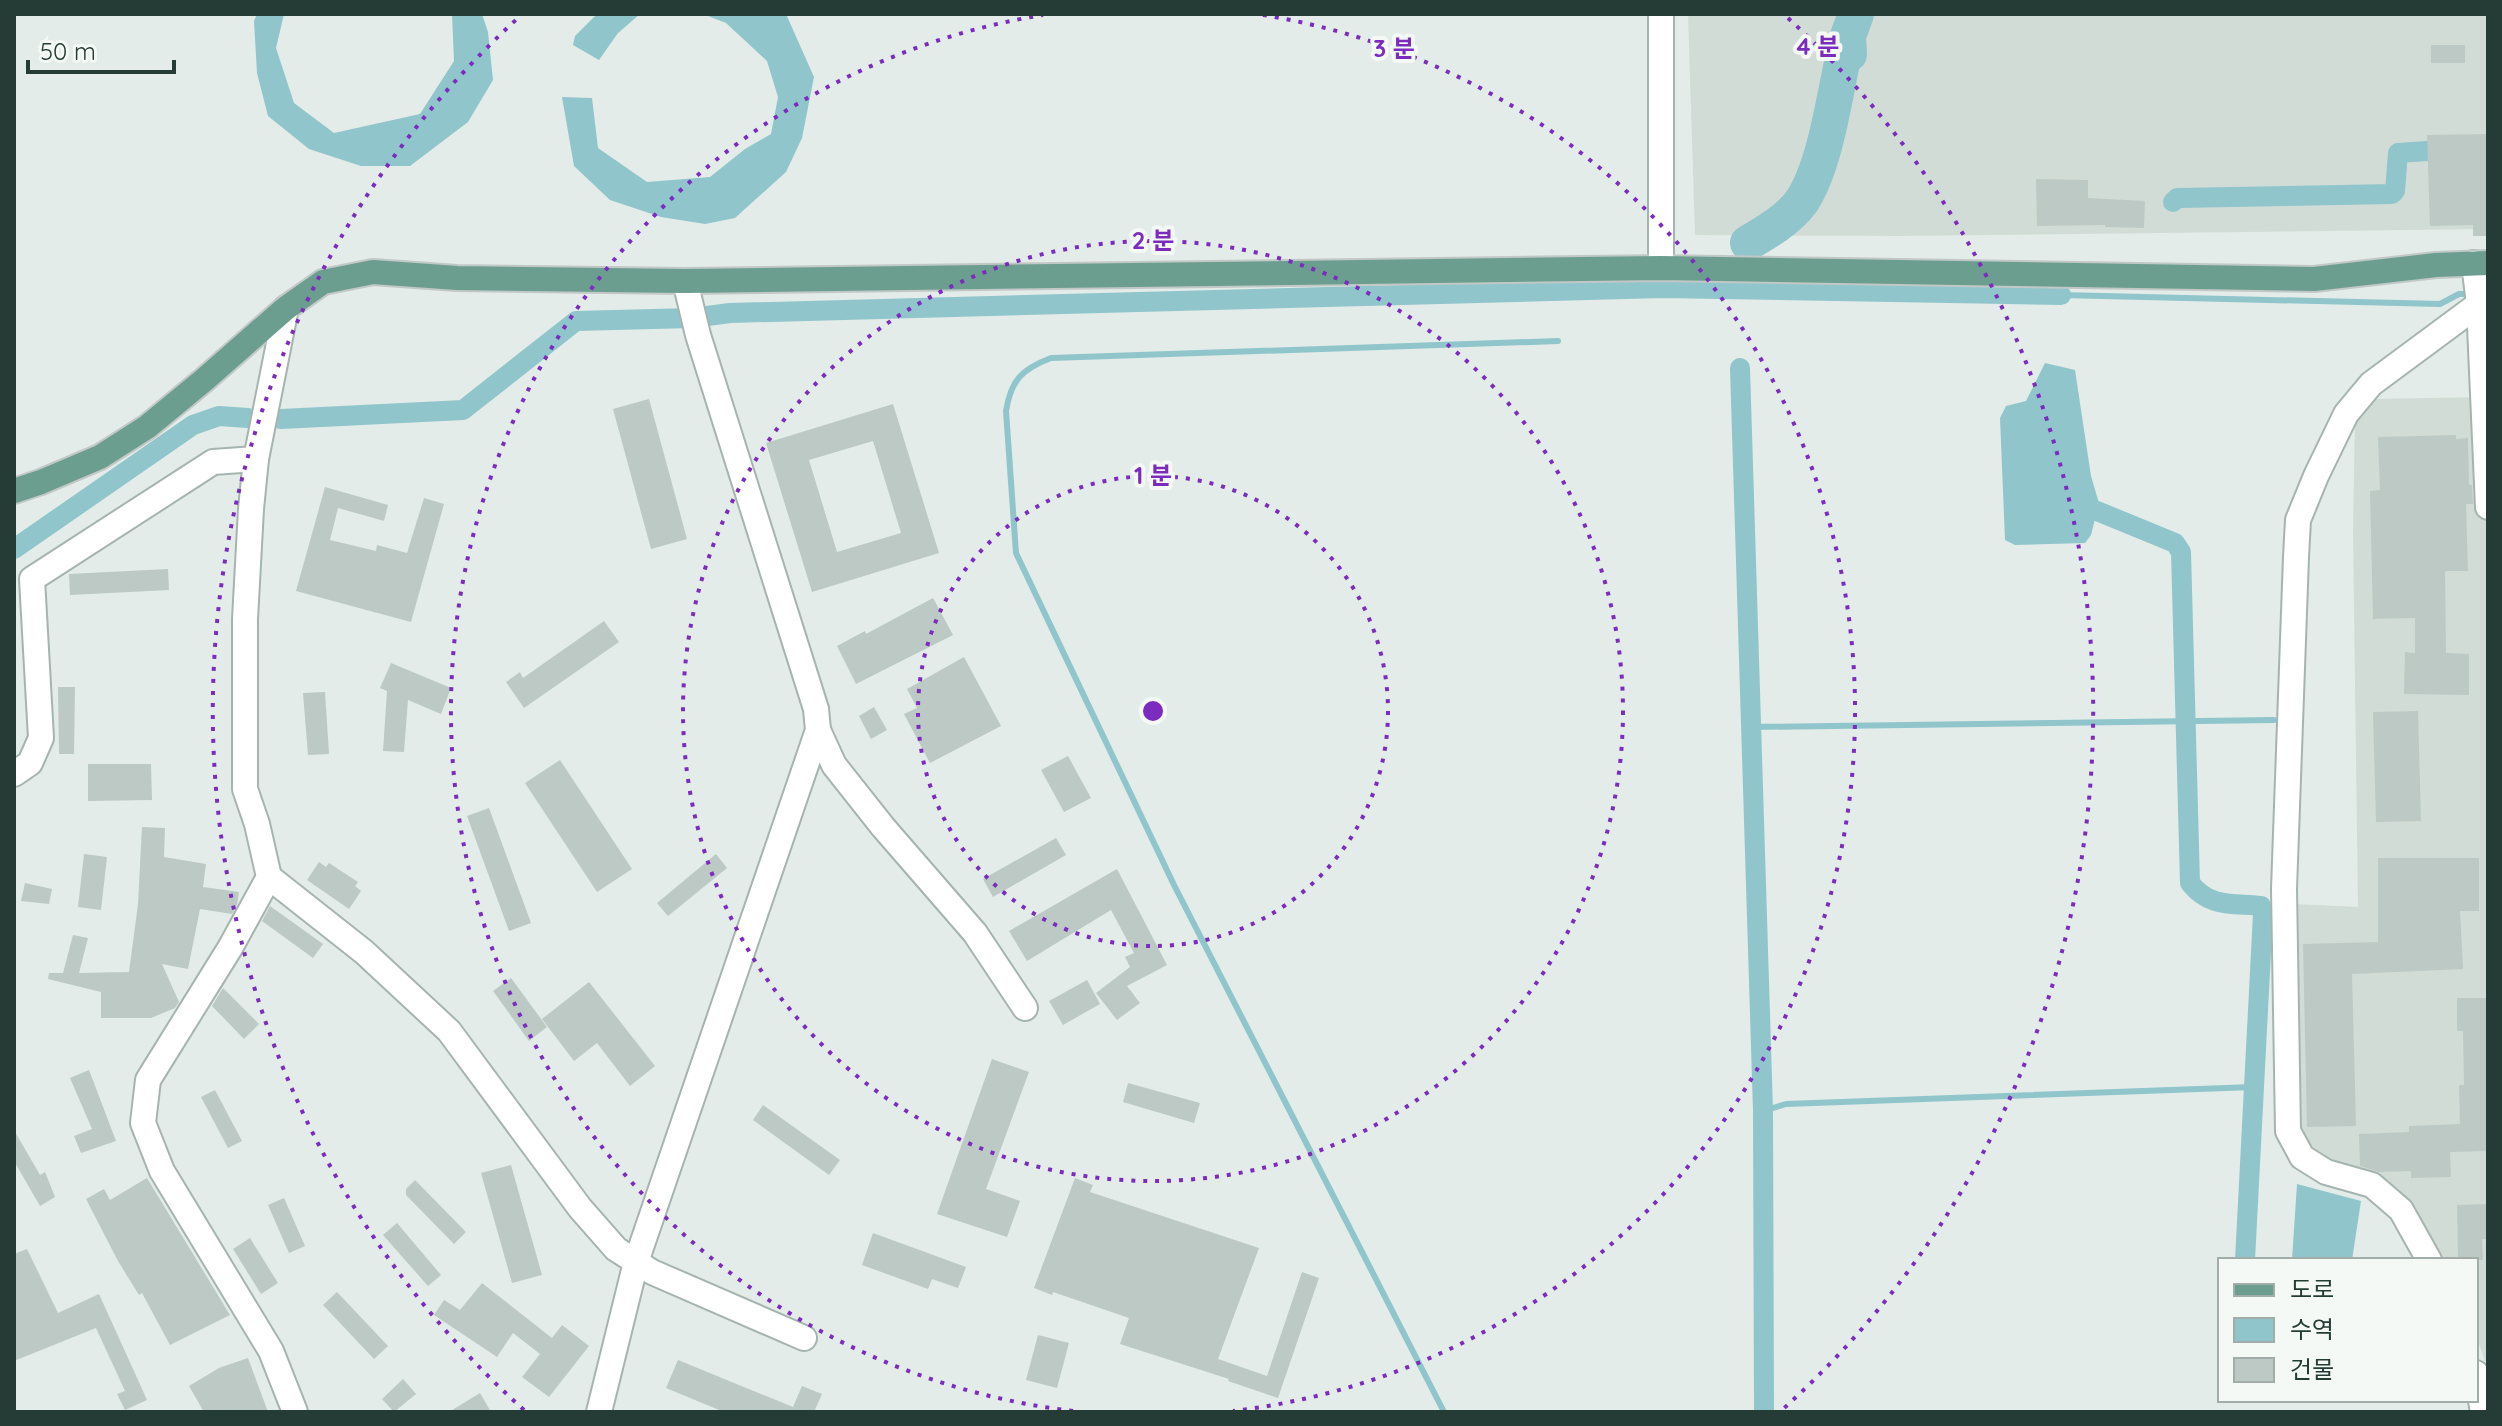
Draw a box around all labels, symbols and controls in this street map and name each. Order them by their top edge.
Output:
scale bar [28,24,174,74]
text: 4 분 [1797,31,1839,61]
text: 3 분 [1373,33,1415,63]
text: 50 m [40,36,96,66]
text: 2 분 [1132,225,1174,255]
text: 1 분 [1134,460,1172,490]
centre of rings [1139,697,1167,725]
legend [2218,1258,2478,1402]
text: 도로 [2290,1274,2334,1304]
text: 수역 [2290,1314,2334,1344]
text: 건물 [2290,1354,2334,1384]

